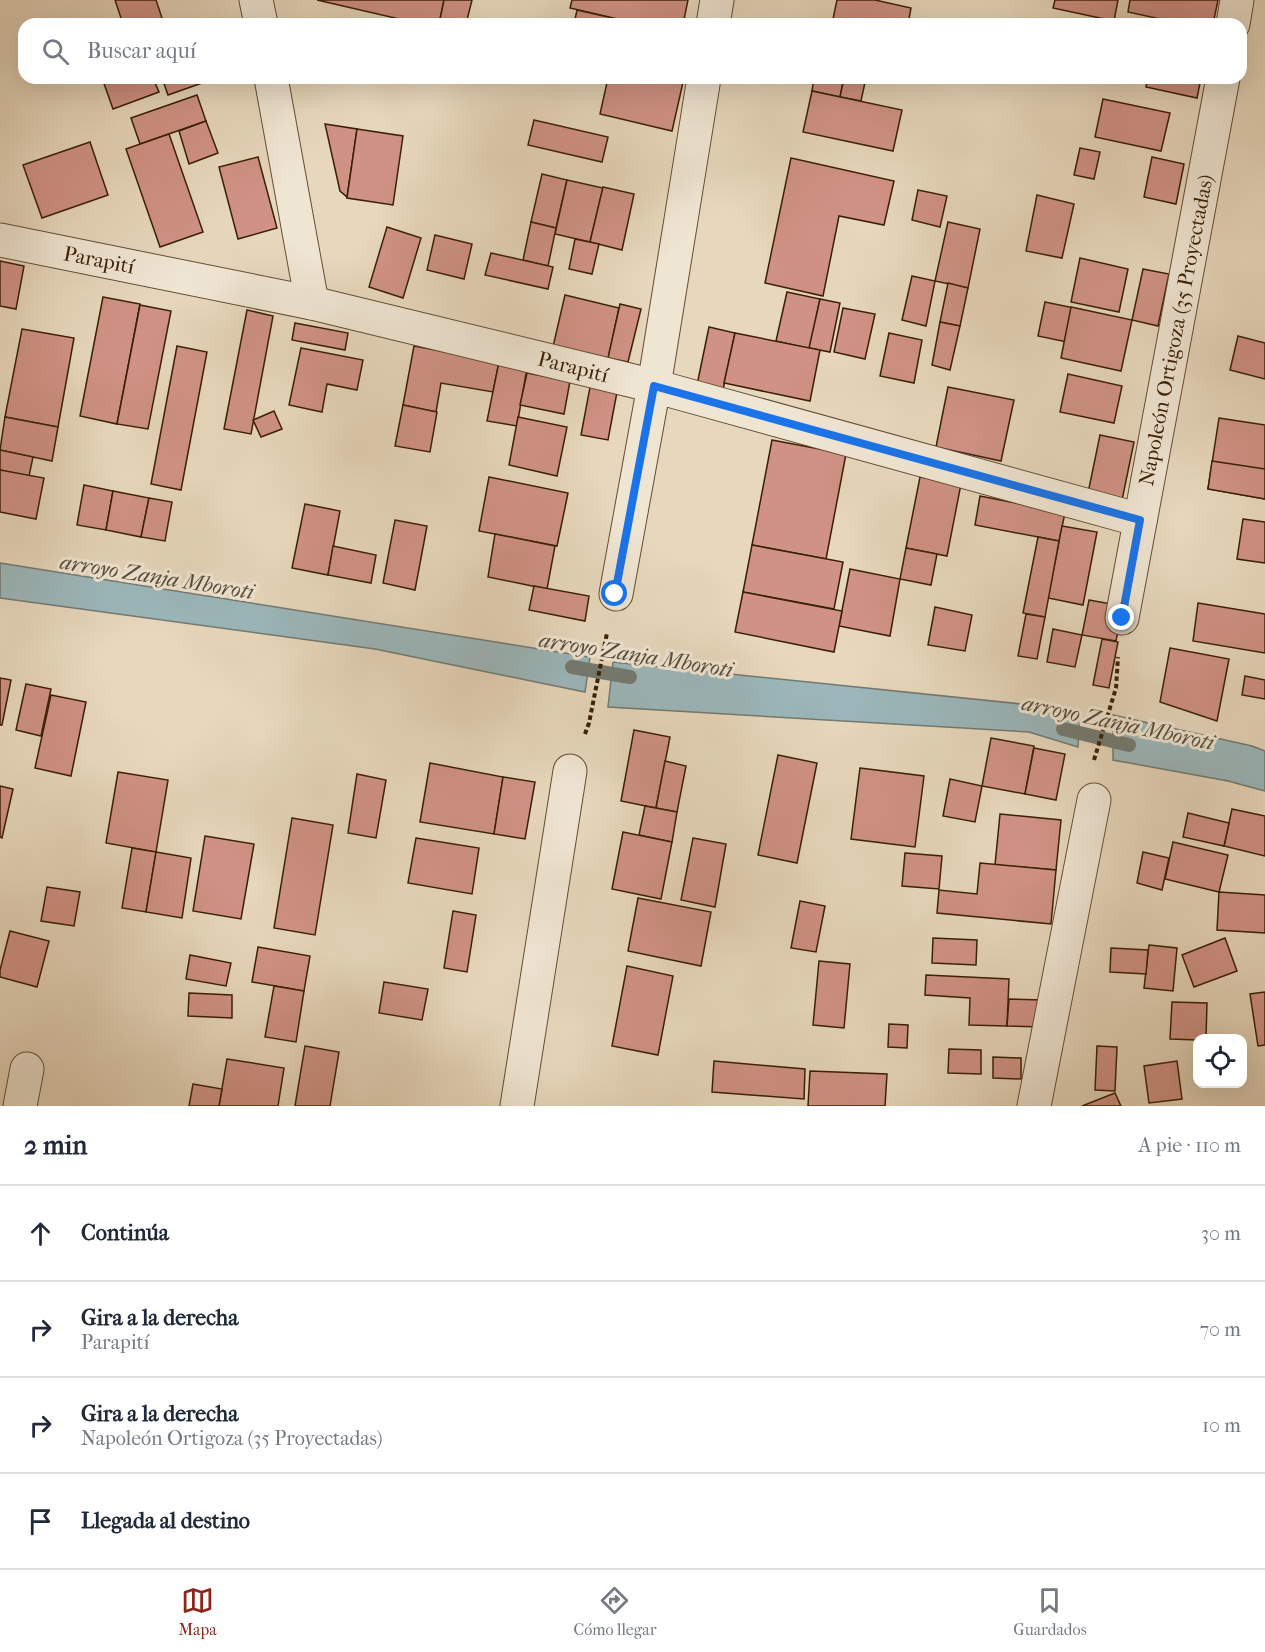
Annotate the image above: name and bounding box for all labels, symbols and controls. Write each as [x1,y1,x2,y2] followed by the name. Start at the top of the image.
[18,18,1247,84] search box
[39,35,72,68] icon: search
[87,38,196,64] text: Buscar aquí
[1134,172,1218,488] street label: Napoleón Ortigoza (35 Proyectadas)
[61,241,137,279] street label: Parapití
[535,347,612,388] street label: Parapití
[58,549,257,605] water label: arroyo Zanja Mboroti
[601,580,627,606] route start
[1108,604,1134,630] route end
[537,627,736,683] water label: arroyo Zanja Mboroti
[1020,690,1218,756] water label: arroyo Zanja Mboroti
[1193,1034,1247,1088] map controls
[1193,1034,1247,1088] button: locate
[24,1130,87,1161] text: 2 min
[1139,1134,1241,1157] text: A pie · 110 m
[24,1217,57,1250] icon: ahead
[81,1220,169,1246] text: Continúa
[1201,1222,1241,1245] text: 30 m
[81,1305,238,1331] text: Gira a la derecha
[24,1313,57,1346] icon: right
[1199,1318,1241,1341] text: 70 m
[81,1331,149,1354] text: Parapití
[81,1401,238,1427] text: Gira a la derecha
[24,1409,57,1442] icon: right
[1202,1414,1241,1437] text: 10 m
[81,1427,383,1450] text: Napoleón Ortigoza (35 Proyectadas)
[24,1505,57,1538] icon: arrive
[81,1508,250,1534] text: Llegada al destino
[178,1584,217,1639] tab: Mapa
[573,1584,656,1639] tab: Cómo llegar
[1013,1584,1087,1639] tab: Guardados

